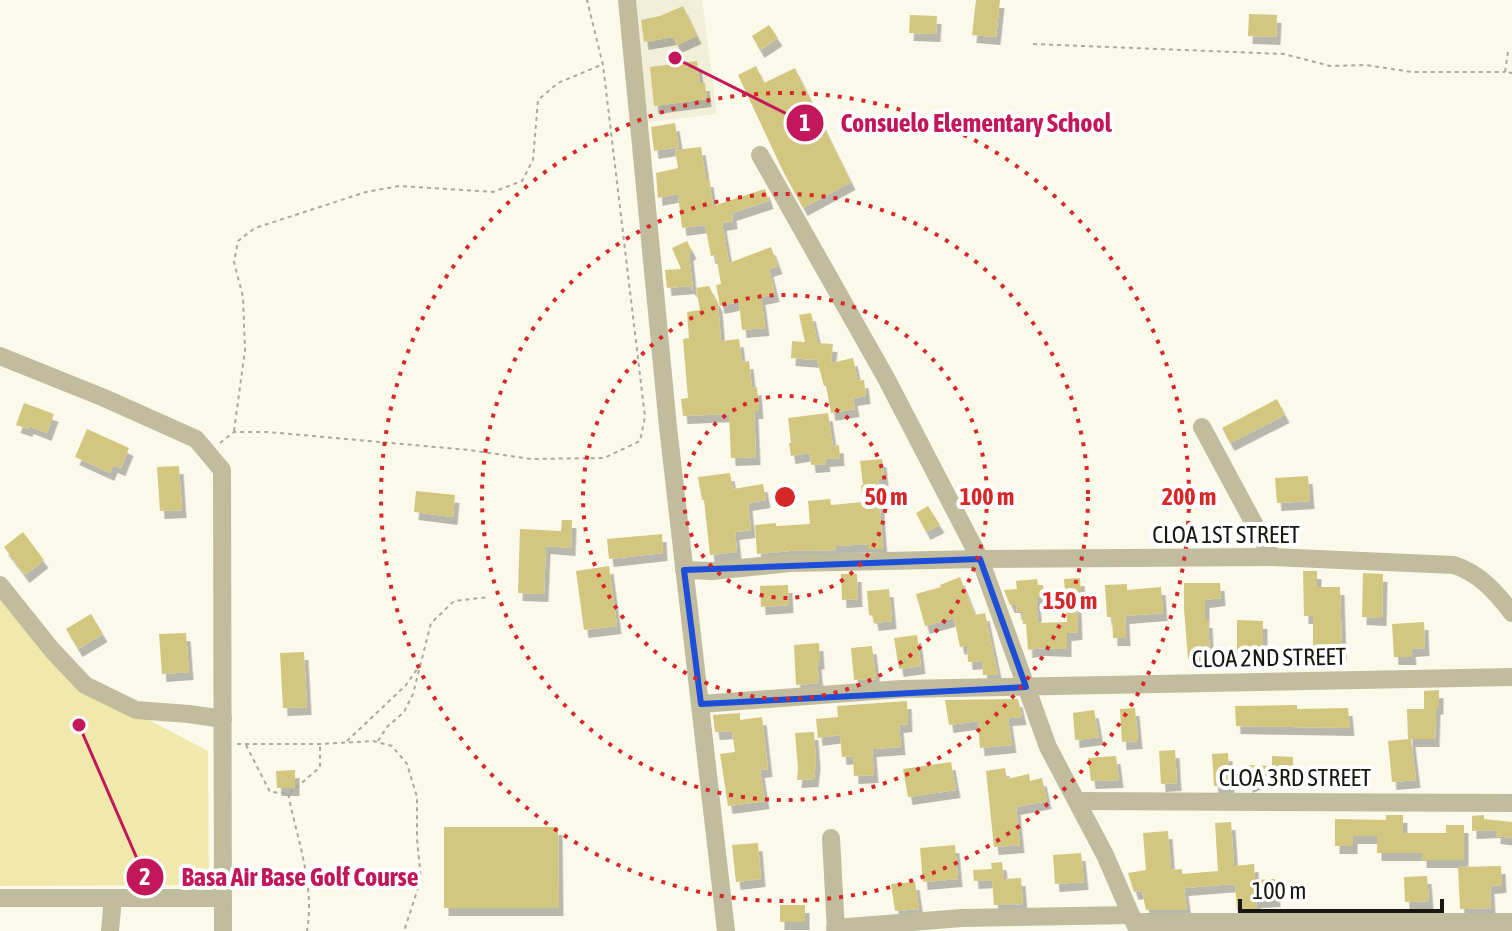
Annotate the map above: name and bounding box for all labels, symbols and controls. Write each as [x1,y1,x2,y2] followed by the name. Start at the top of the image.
[785,98,1128,148] callout: Consuelo Elementary School
[840,108,1113,138] text: Consuelo Elementary School
[799,109,811,136] text: 1
[771,483,799,511] centre of rings
[864,483,908,510] text: 50 m
[960,483,1014,510] text: 100 m
[1162,483,1216,510] text: 200 m
[1152,521,1300,548] street label: CLOA 1ST STREET
[1043,587,1097,614] text: 150 m
[1192,643,1347,672] street label: CLOA 2ND STREET
[1219,764,1372,791] street label: CLOA 3RD STREET
[125,852,434,902] callout: Basa Air Base Golf Course
[182,862,419,892] text: Basa Air Base Golf Course
[139,863,151,890] text: 2
[1240,863,1442,913] scale bar
[1252,877,1306,904] text: 100 m

